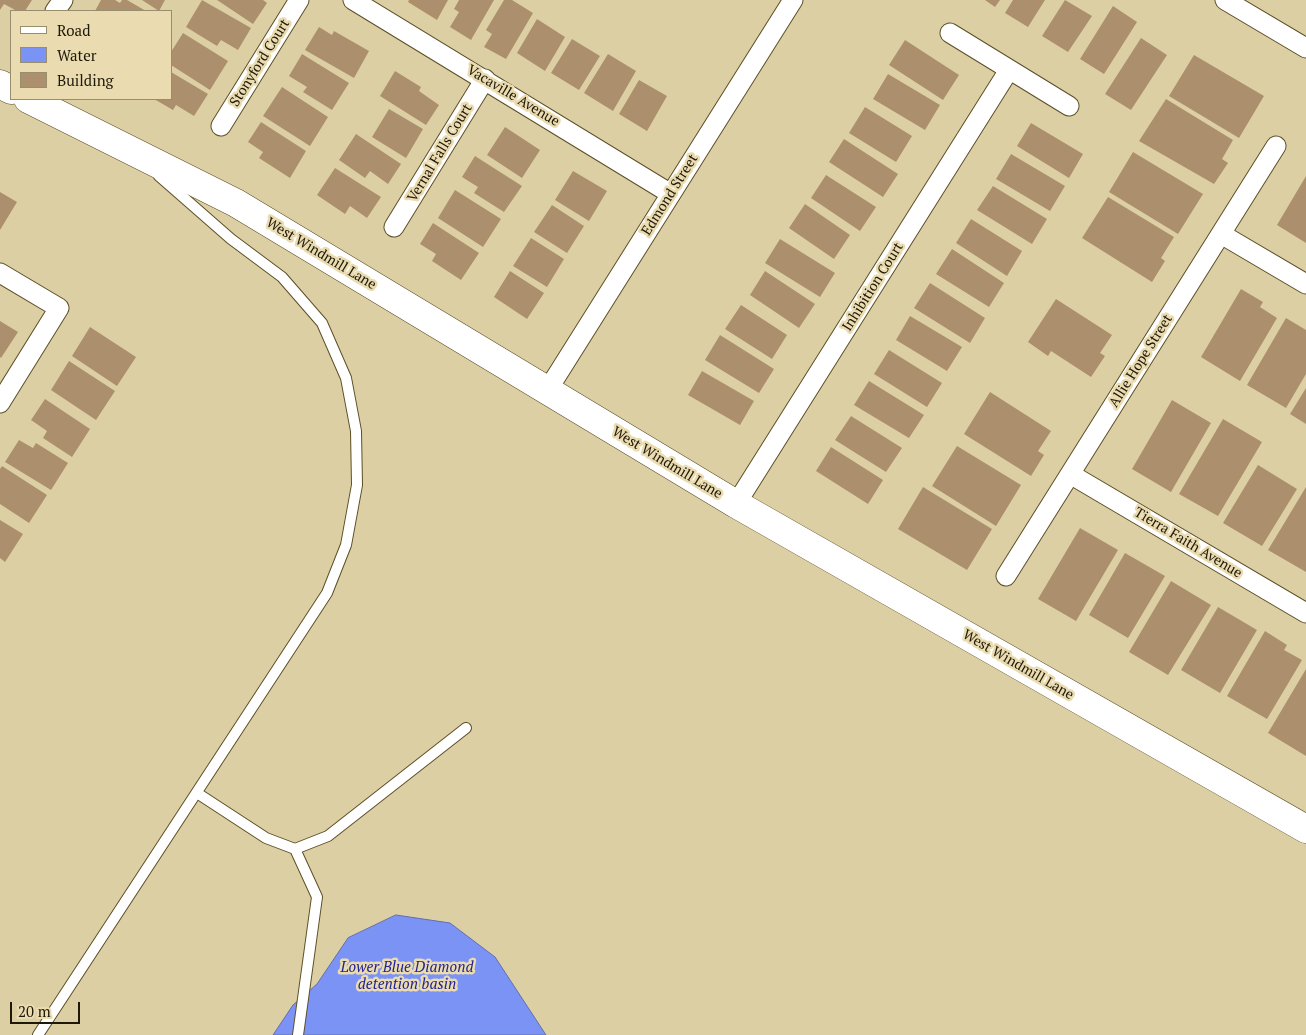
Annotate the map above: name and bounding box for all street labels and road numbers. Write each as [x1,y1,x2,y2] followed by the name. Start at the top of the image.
[226,16,294,110] street label: Stonyford Court
[464,62,562,130] street label: Vacaville Avenue
[404,101,476,205] street label: Vernal Falls Court
[638,151,702,239] street label: Edmond Street
[263,214,379,294] street label: West Windmill Lane
[839,240,907,334] street label: Inhibition Court
[1106,311,1176,411] street label: Allie Hope Street
[609,423,725,503] street label: West Windmill Lane
[1131,504,1245,582] street label: Tierra Faith Avenue
[959,626,1077,704] street label: West Windmill Lane

